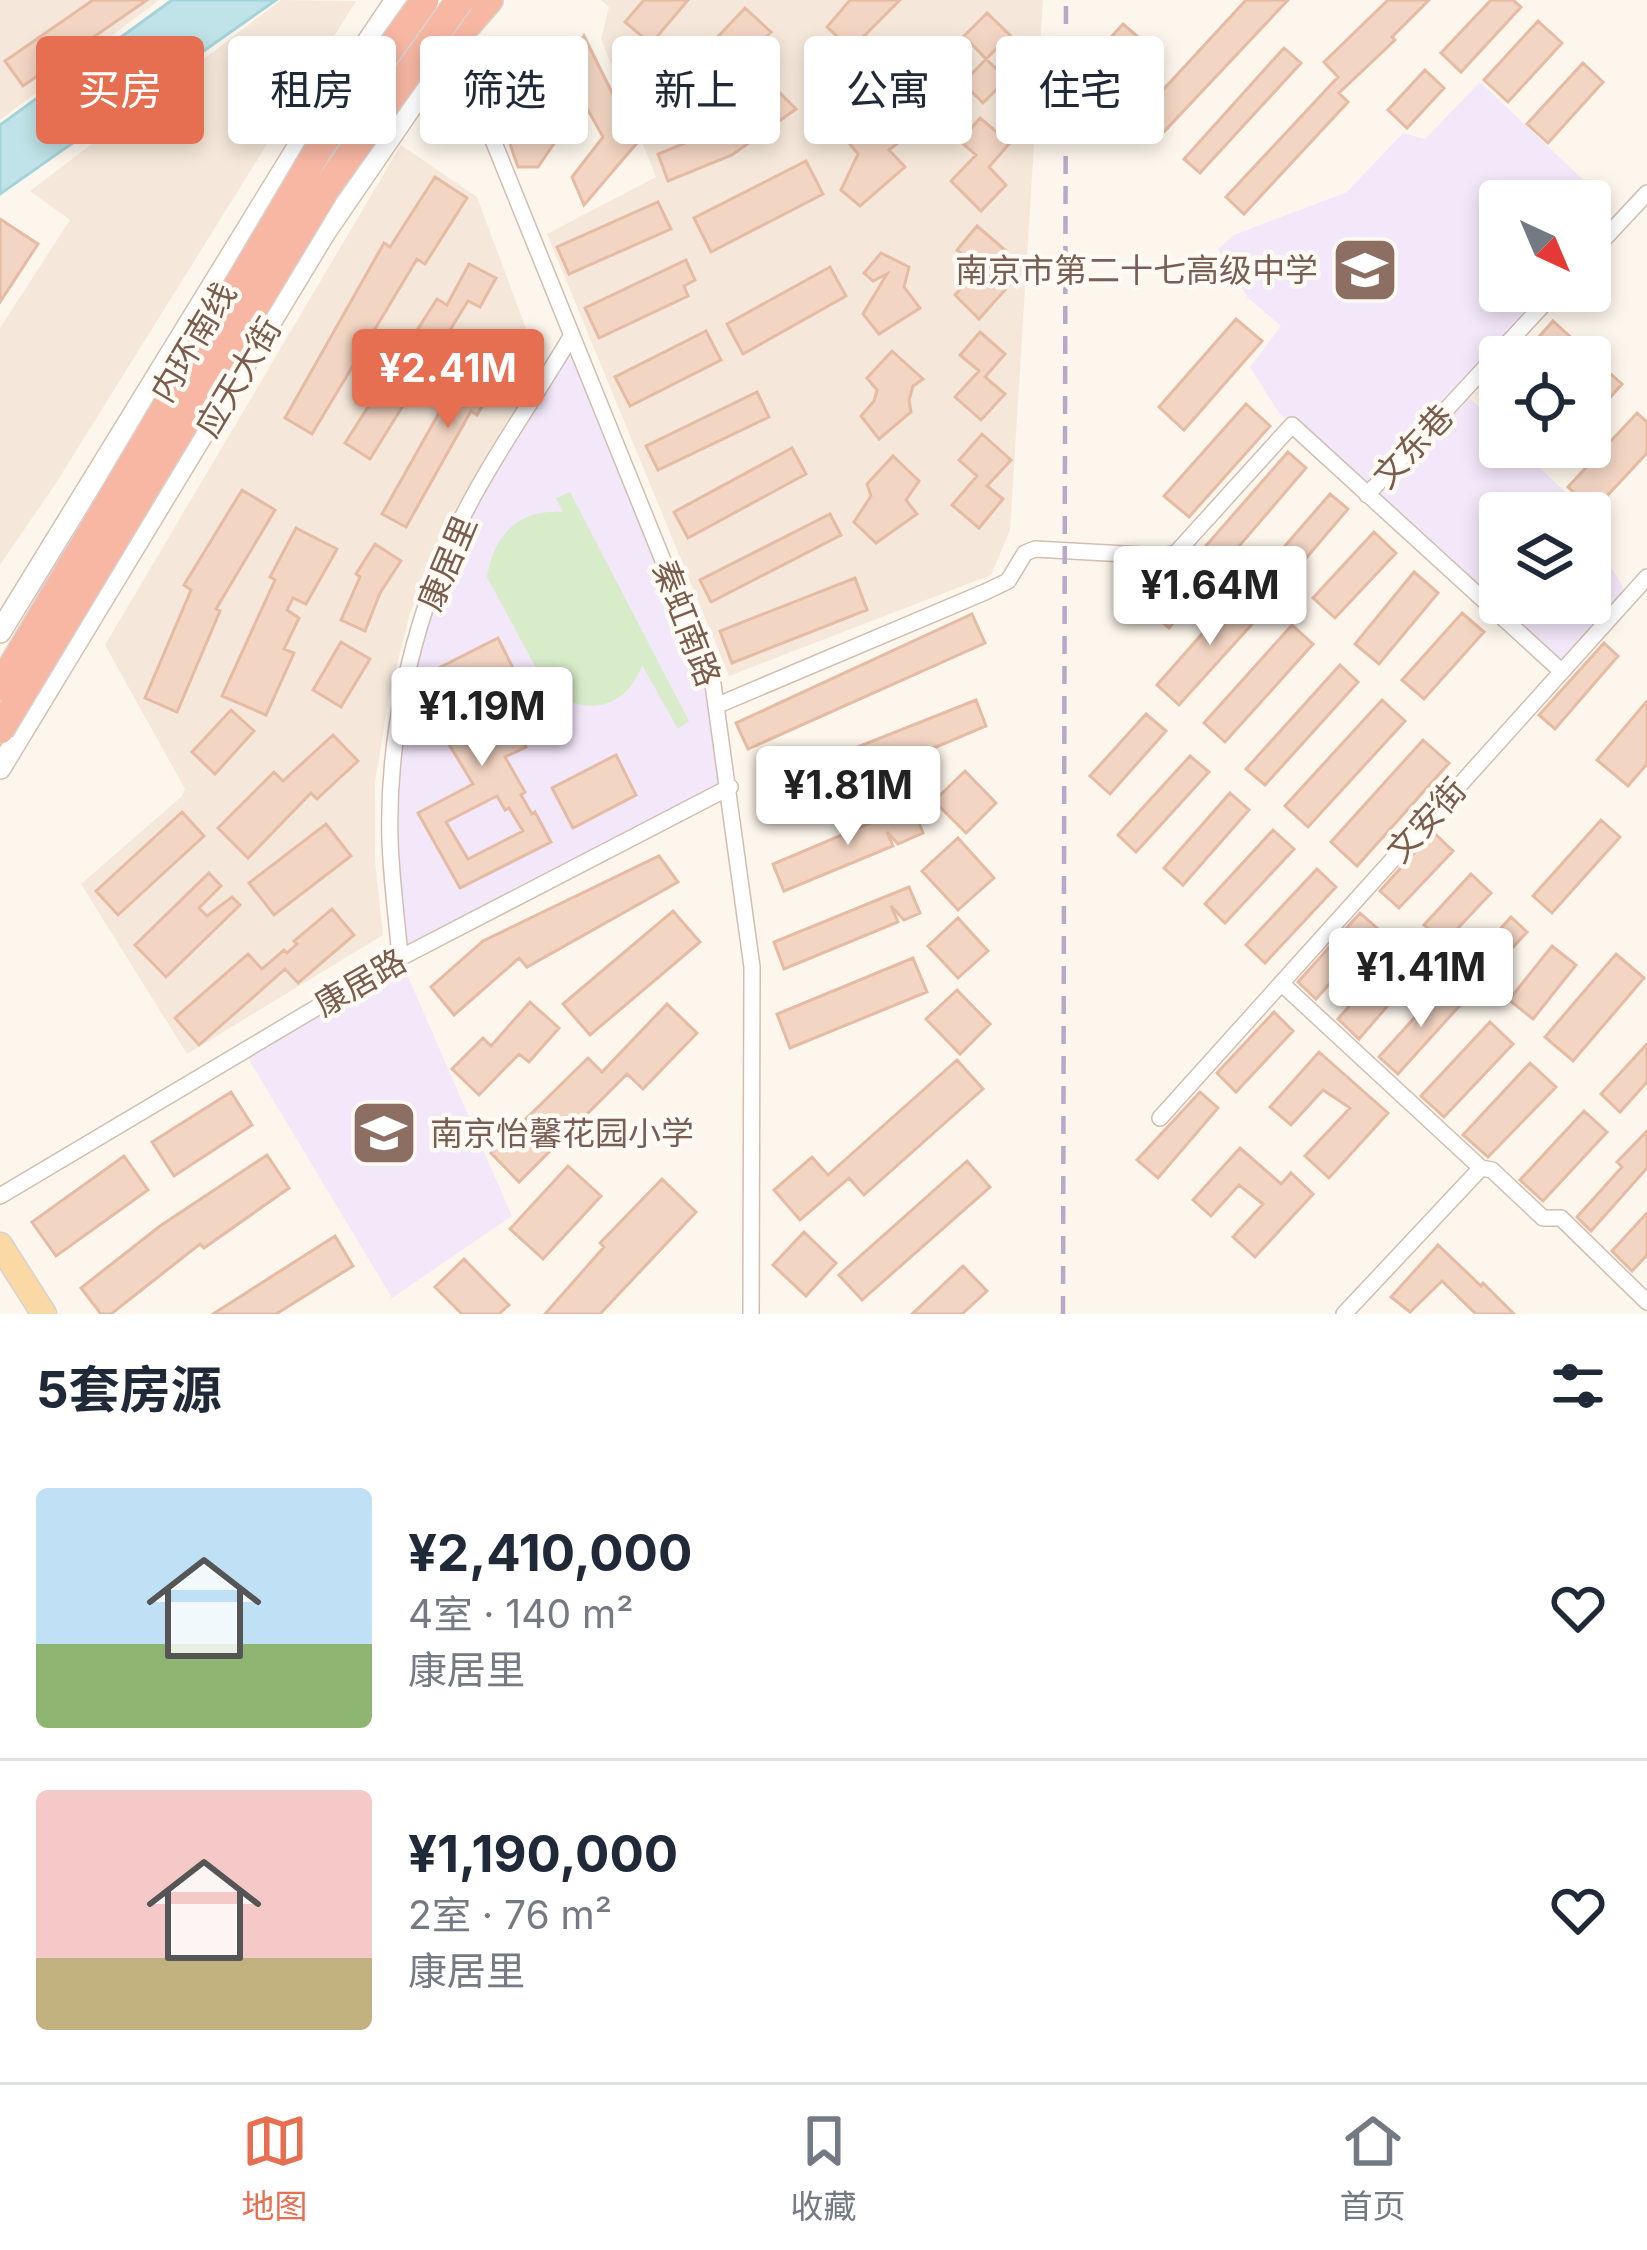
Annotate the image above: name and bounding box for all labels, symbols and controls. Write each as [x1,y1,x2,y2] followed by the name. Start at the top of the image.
[36,36,204,144] chip: 买房
[228,36,396,144] chip: 租房
[420,36,588,144] chip: 筛选
[612,36,780,144] chip: 新上
[804,36,972,144] chip: 公寓
[996,36,1164,144] chip: 住宅
[1479,180,1611,312] north arrow
[1479,180,1611,624] map controls
[1330,235,1400,305] school or university icon: 南京市第二十七高级中学
[955,250,1318,290] place label: 南京市第二十七高级中学
[142,275,244,409] street label: 内环南线
[187,310,289,444] street label: 应天大街
[350,329,546,431] pin: ¥2.41M
[1479,336,1611,468] button: locate
[379,344,517,391] text: ¥2.41M
[1365,396,1461,496] street label: 文东巷
[1479,492,1611,624] button: layers
[409,510,485,616] street label: 康居里
[1112,546,1308,648] pin: ¥1.64M
[645,554,729,692] street label: 秦虹南路
[1141,561,1279,608] text: ¥1.64M
[384,667,580,769] pin: ¥1.19M
[418,682,546,729] text: ¥1.19M
[750,746,946,848] pin: ¥1.81M
[783,761,913,808] text: ¥1.81M
[1378,770,1474,870] street label: 文安街
[1323,928,1519,1030] pin: ¥1.41M
[307,940,413,1024] street label: 康居路
[1356,943,1486,990] text: ¥1.41M
[349,1098,419,1168] school or university icon: 南京怡馨花园小学
[430,1113,694,1153] place label: 南京怡馨花园小学
[1545,1353,1611,1419] icon: filters
[36,1359,222,1420] text: 5套房源
[408,1522,692,1583] text: ¥2,410,000
[132,1536,276,1680] icon: home
[1545,1575,1611,1641] icon: heart
[408,1590,633,1637] text: 4室 · 140 m²
[408,1646,525,1693] text: 康居里
[408,1823,678,1884] text: ¥1,190,000
[132,1838,276,1982] icon: home
[1545,1877,1611,1943] icon: heart
[408,1891,612,1938] text: 2室 · 76 m²
[408,1947,525,1994] text: 康居里
[242,2108,308,2228] tab: 地图
[791,2108,857,2228] tab: 收藏
[1340,2108,1406,2228] tab: 首页

